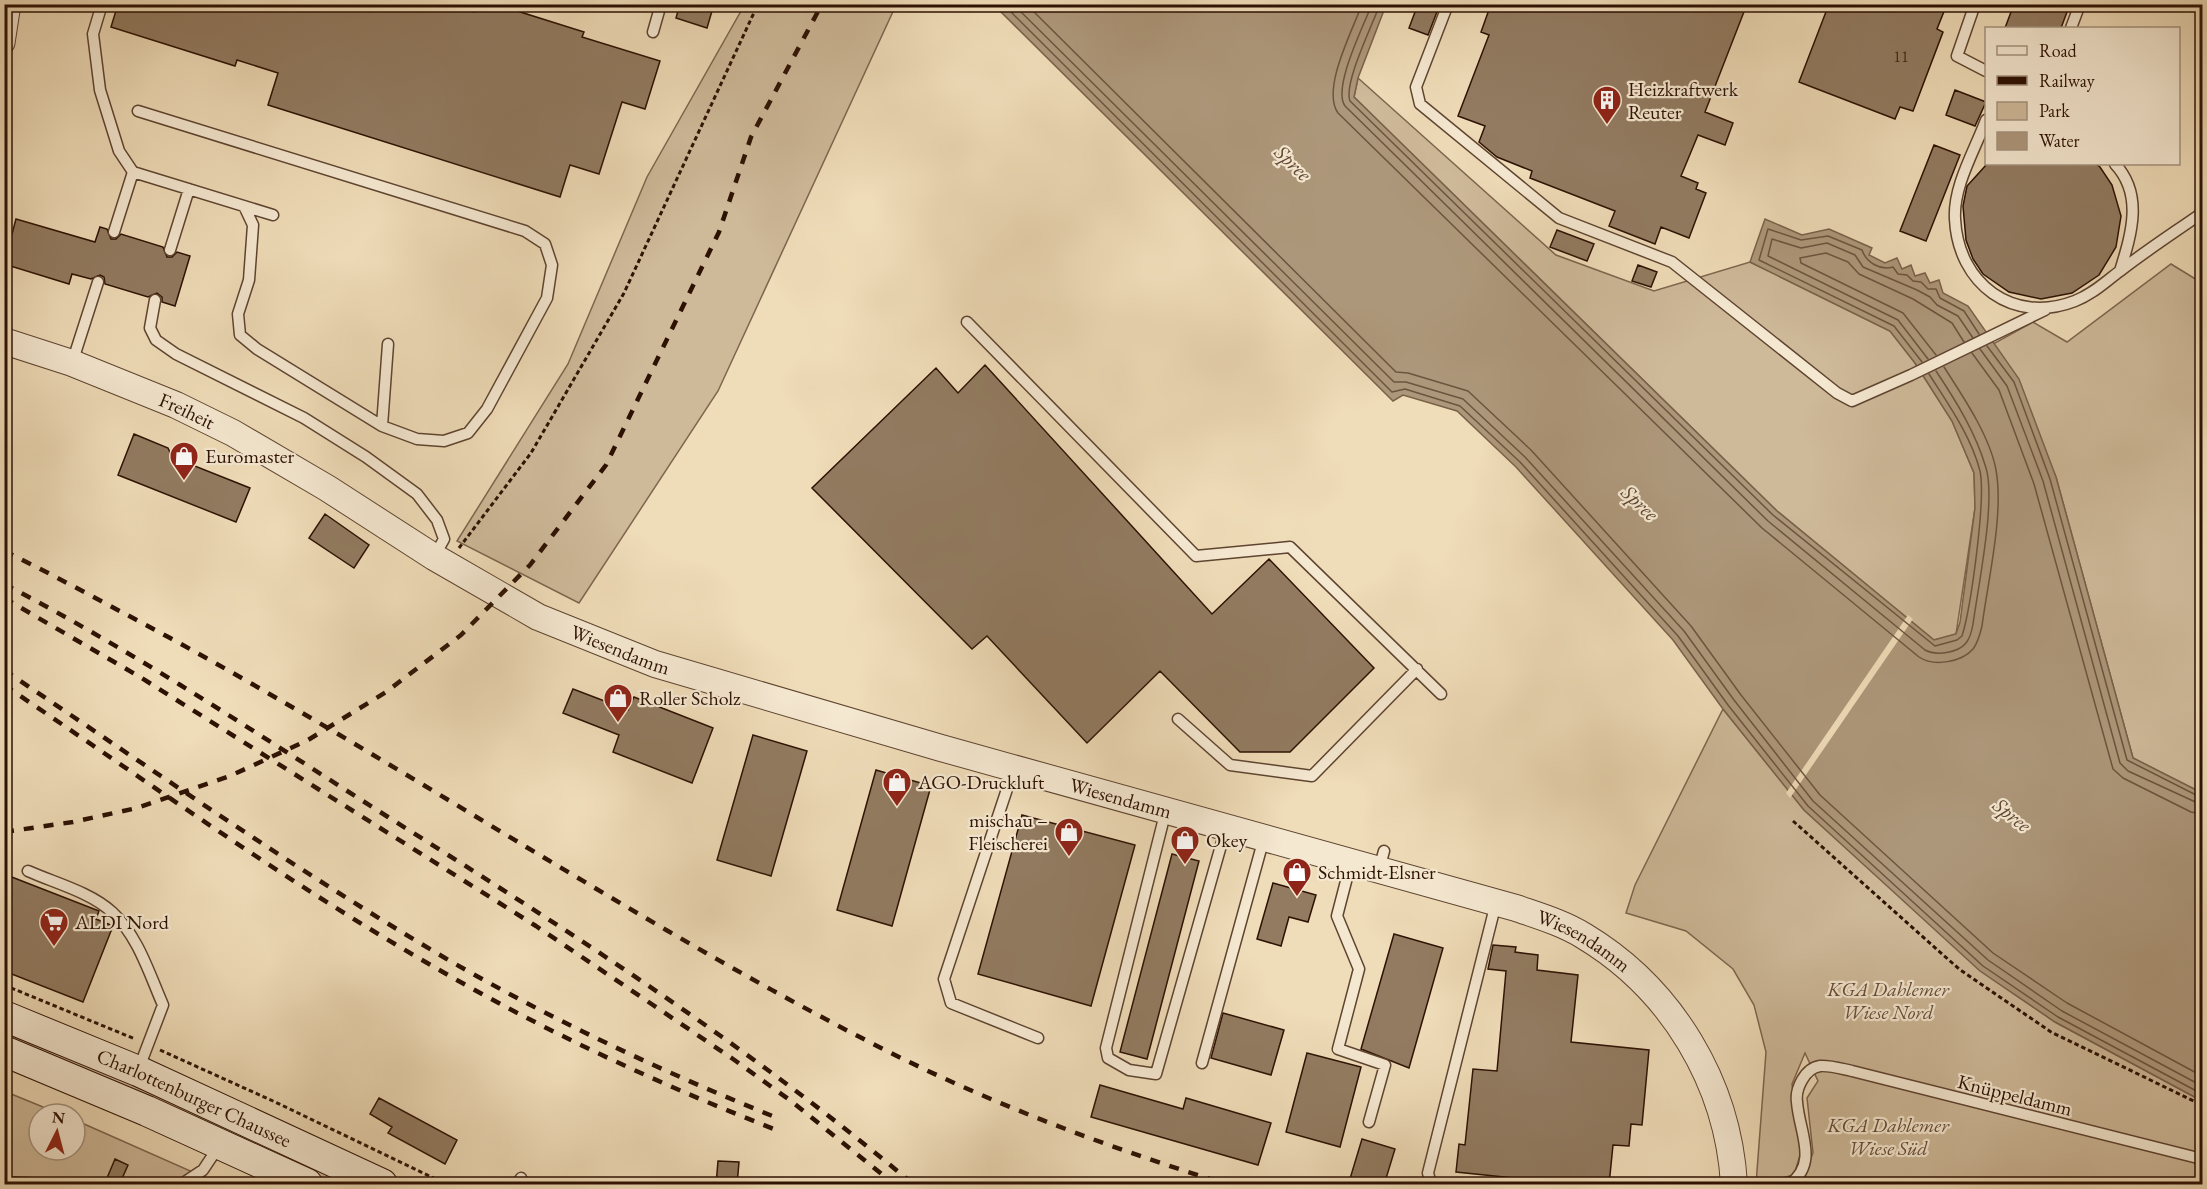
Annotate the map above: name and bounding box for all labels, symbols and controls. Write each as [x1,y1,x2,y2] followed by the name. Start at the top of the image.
[1985,27,2180,165] legend
[2039,39,2078,62] text: Road
[1893,46,1909,67] house number: 11
[2039,69,2095,92] text: Railway
[1628,76,1739,125] place label: Heizkraftwerk Reuter
[1591,84,1623,126] building icon: Heizkraftwerk Reuter
[2039,99,2070,122] text: Park
[2039,129,2080,152] text: Water
[1268,138,1318,187] water label: Spree
[155,387,220,435] street label: Freiheit
[168,440,200,482] shop icon: Euromaster
[205,443,294,469] place label: Euromaster
[1615,478,1665,527] water label: Spree
[567,618,673,681] street label: Wiesendamm
[602,682,634,724] shop icon: Roller Scholz
[639,685,741,711] place label: Roller Scholz
[881,766,913,808] shop icon: AGO-Druckluft
[917,769,1045,795] place label: AGO-Druckluft
[1067,771,1175,825] street label: Wiesendamm
[1987,791,2038,838] water label: Spree
[968,807,1048,856] place label: mischau – Fleischerei
[1053,816,1085,858] shop icon: mischau – Fleischerei
[1169,824,1201,866] shop icon: Okey
[1206,827,1247,853] place label: Okey
[1281,856,1313,898] shop icon: Schmidt-Elsner
[1318,859,1436,885] place label: Schmidt-Elsner
[1533,903,1636,978] street label: Wiesendamm
[38,906,70,948] supermarket icon: ALDI Nord
[74,909,170,935] place label: ALDI Nord
[1826,976,1950,1025] park label: KGA Dahlemer Wiese Nord
[93,1043,296,1153] street label: Charlottenburger Chaussee
[1955,1068,2075,1122] street label: Knüppeldamm
[27,1102,87,1162] north arrow
[51,1106,66,1129] text: N
[1826,1112,1950,1161] park label: KGA Dahlemer Wiese Süd

